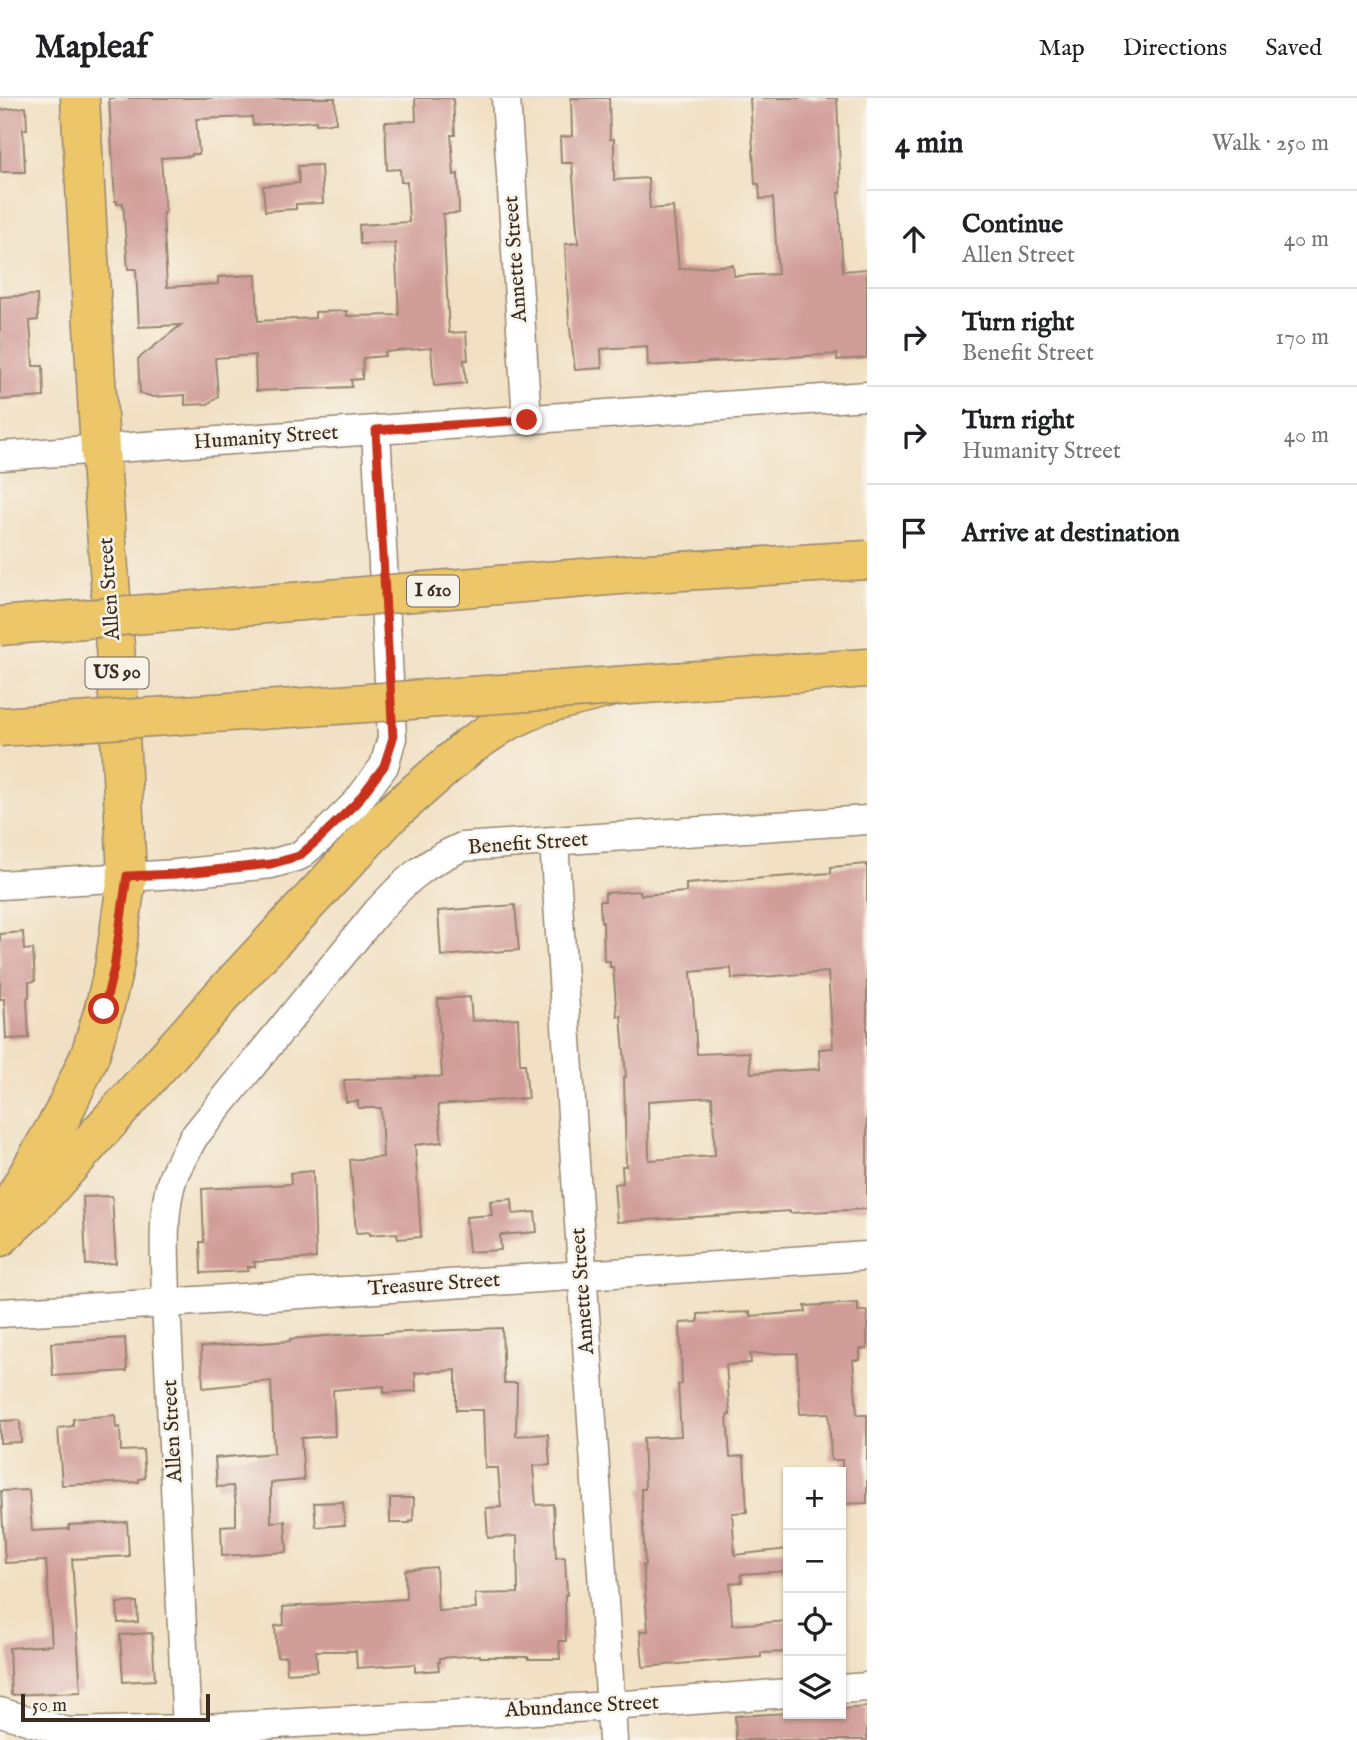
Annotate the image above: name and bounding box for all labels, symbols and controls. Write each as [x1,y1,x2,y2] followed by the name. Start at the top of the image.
[35,27,148,69] text: Mapleaf
[1039,33,1085,64] text: Map
[1123,33,1227,64] text: Directions
[1265,33,1322,64] text: Saved
[895,125,963,163] text: 4 min
[1212,129,1329,158] text: Walk · 250 m
[498,195,534,324] street label: Annette Street
[962,208,1063,241] text: Continue
[895,220,933,258] icon: ahead
[1284,225,1329,254] text: 40 m
[962,241,1075,270] text: Allen Street
[962,306,1075,339] text: Turn right
[895,318,933,356] icon: right
[1276,323,1329,352] text: 170 m
[962,339,1094,368] text: Benefit Street
[511,404,542,435] route end
[962,404,1075,437] text: Turn right
[895,416,933,454] icon: right
[193,419,339,457] street label: Humanity Street
[1284,421,1329,450] text: 40 m
[962,437,1121,466] text: Humanity Street
[895,514,933,552] icon: arrive
[962,517,1180,550] text: Arrive at destination
[93,537,127,642] street label: Allen Street
[407,576,459,606] road number: I 610
[86,658,148,688] road number: US 90
[467,826,589,862] street label: Benefit Street
[88,993,119,1024] route start
[565,1227,601,1356] street label: Annette Street
[367,1267,501,1303] street label: Treasure Street
[157,1379,189,1484] street label: Allen Street
[783,1467,846,1719] map controls
[783,1467,846,1530] button: +
[783,1530,846,1593] button: −
[783,1593,846,1656] button: locate
[783,1656,846,1719] button: layers
[503,1689,660,1725] street label: Abundance Street
[21,1691,210,1723] scale bar
[32,1694,67,1718] text: 50 m

